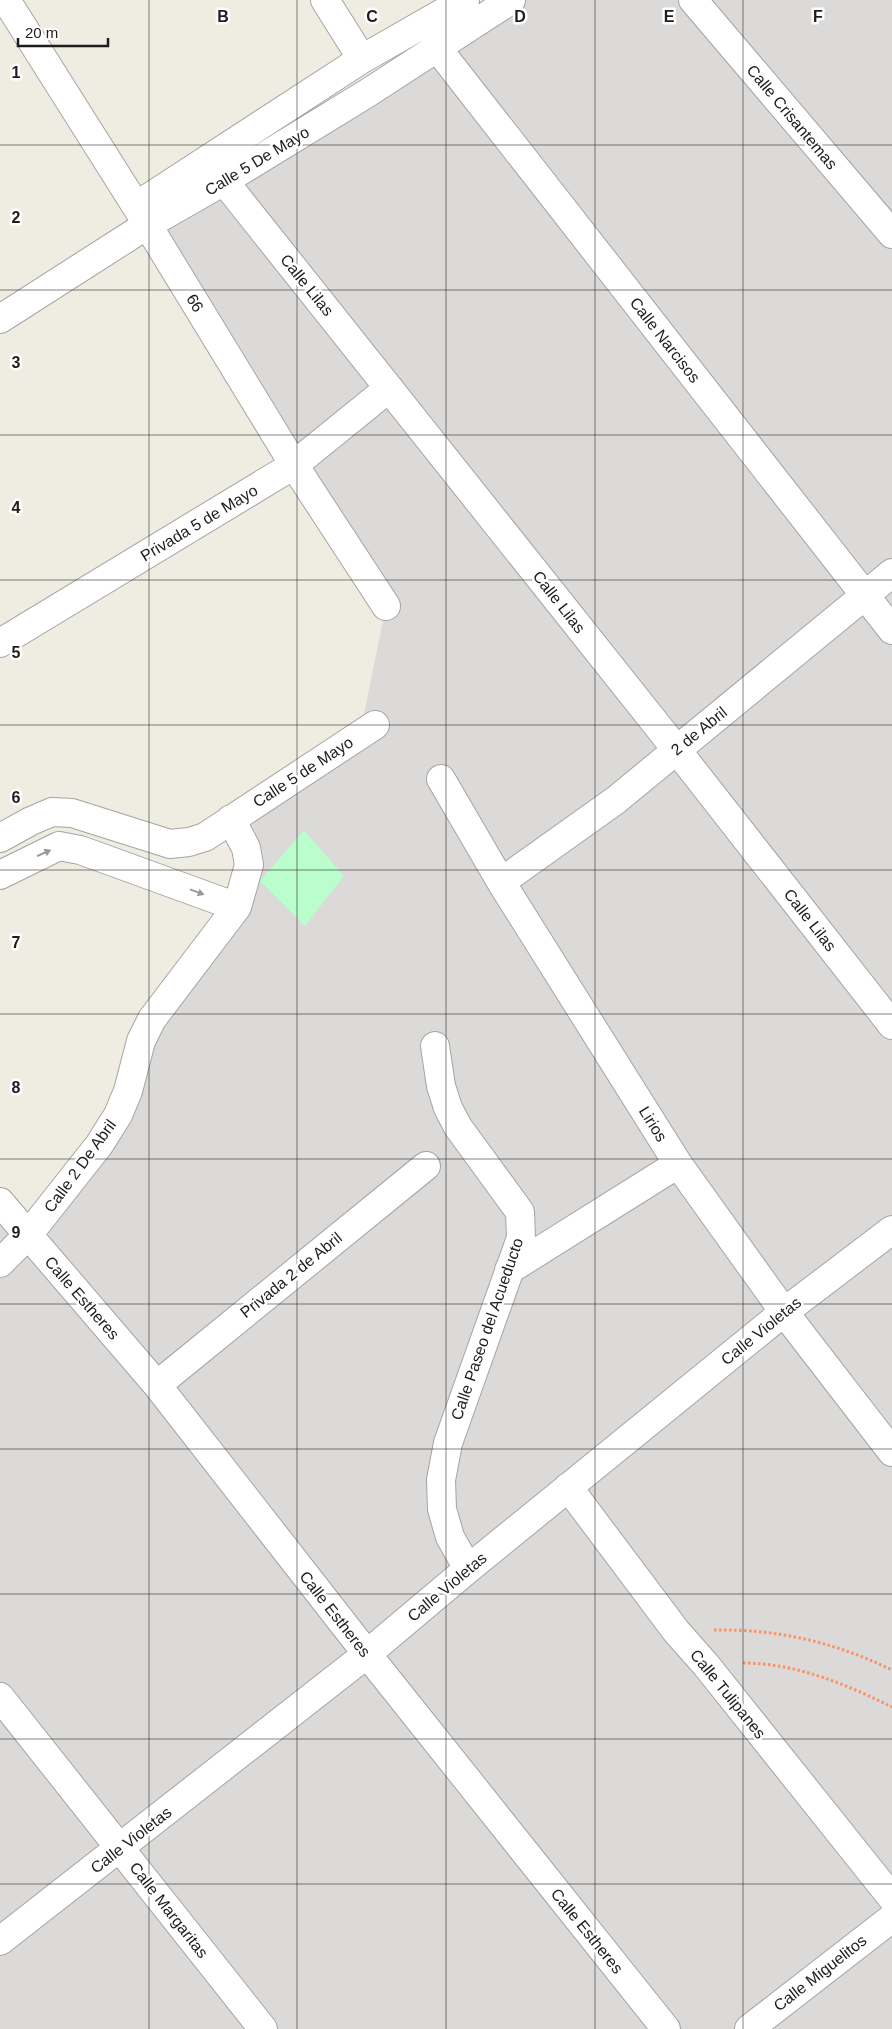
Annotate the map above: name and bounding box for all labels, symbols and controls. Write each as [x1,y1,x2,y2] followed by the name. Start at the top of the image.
[217,8,229,25] text: B
[366,8,378,25] text: C
[514,8,526,25] text: D
[664,8,675,25] text: E
[813,8,823,25] text: F
[18,15,108,47] scale bar
[25,24,58,41] text: 20 m
[743,61,841,173] street label: Calle Crisantemas
[12,64,21,81] text: 1
[202,123,312,199] street label: Calle 5 De Mayo
[12,209,21,226] text: 2
[277,251,337,319] street label: Calle Lilas
[183,291,207,315] street label: 66
[627,294,703,386] street label: Calle Narcisos
[12,354,21,371] text: 3
[137,481,261,565] street label: Privada 5 de Mayo
[12,499,21,516] text: 4
[530,568,588,636] street label: Calle Lilas
[12,644,21,661] text: 5
[668,703,730,759] street label: 2 de Abril
[250,733,356,811] street label: Calle 5 de Mayo
[12,789,21,806] text: 6
[37,849,51,857] one-way arrow
[781,886,839,954] street label: Calle Lilas
[190,888,205,896] one-way arrow
[12,934,21,951] text: 7
[12,1079,21,1096] text: 8
[636,1103,670,1145] street label: Lirios
[41,1116,119,1216] street label: Calle 2 De Abril
[12,1224,21,1241] text: 9
[237,1229,345,1321] street label: Privada 2 de Abril
[448,1236,526,1422] street label: Calle Paseo del Acueducto
[41,1253,123,1343] street label: Calle Estheres
[718,1294,804,1368] street label: Calle Violetas
[404,1549,490,1625] street label: Calle Violetas
[296,1568,374,1660] street label: Calle Estheres
[687,1646,769,1742] street label: Calle Tulipanes
[87,1803,175,1877] street label: Calle Violetas
[126,1859,212,1961] street label: Calle Margaritas
[548,1885,626,1977] street label: Calle Estheres
[770,1932,870,2014] street label: Calle Miguelitos

